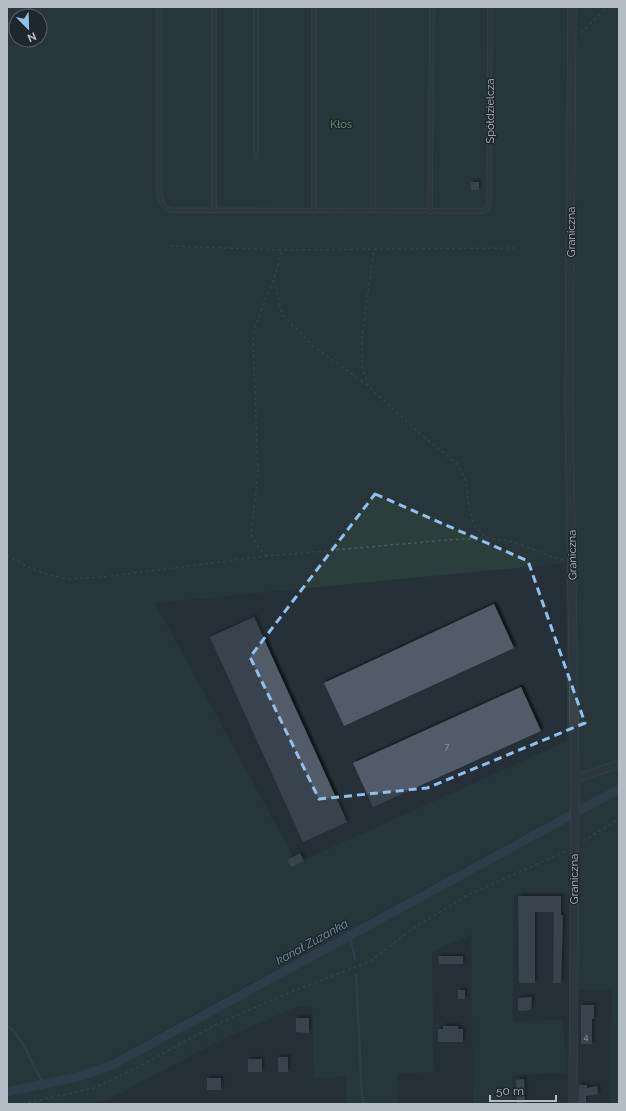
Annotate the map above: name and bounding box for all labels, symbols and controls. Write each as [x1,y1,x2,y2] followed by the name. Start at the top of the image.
[8,8,48,48] north arrow
[25,29,38,44] text: N
[484,79,497,143] street label: Spółdzielcza
[330,118,352,131] park label: Kłos
[565,207,578,257] street label: Graniczna
[566,530,579,580] street label: Graniczna
[445,742,450,752] house number: 7
[568,854,581,904] street label: Graniczna
[274,916,350,968] water label: kanał Zuzanka
[584,1032,589,1042] house number: 4
[490,1077,556,1103] scale bar
[496,1084,524,1098] text: 50 m

